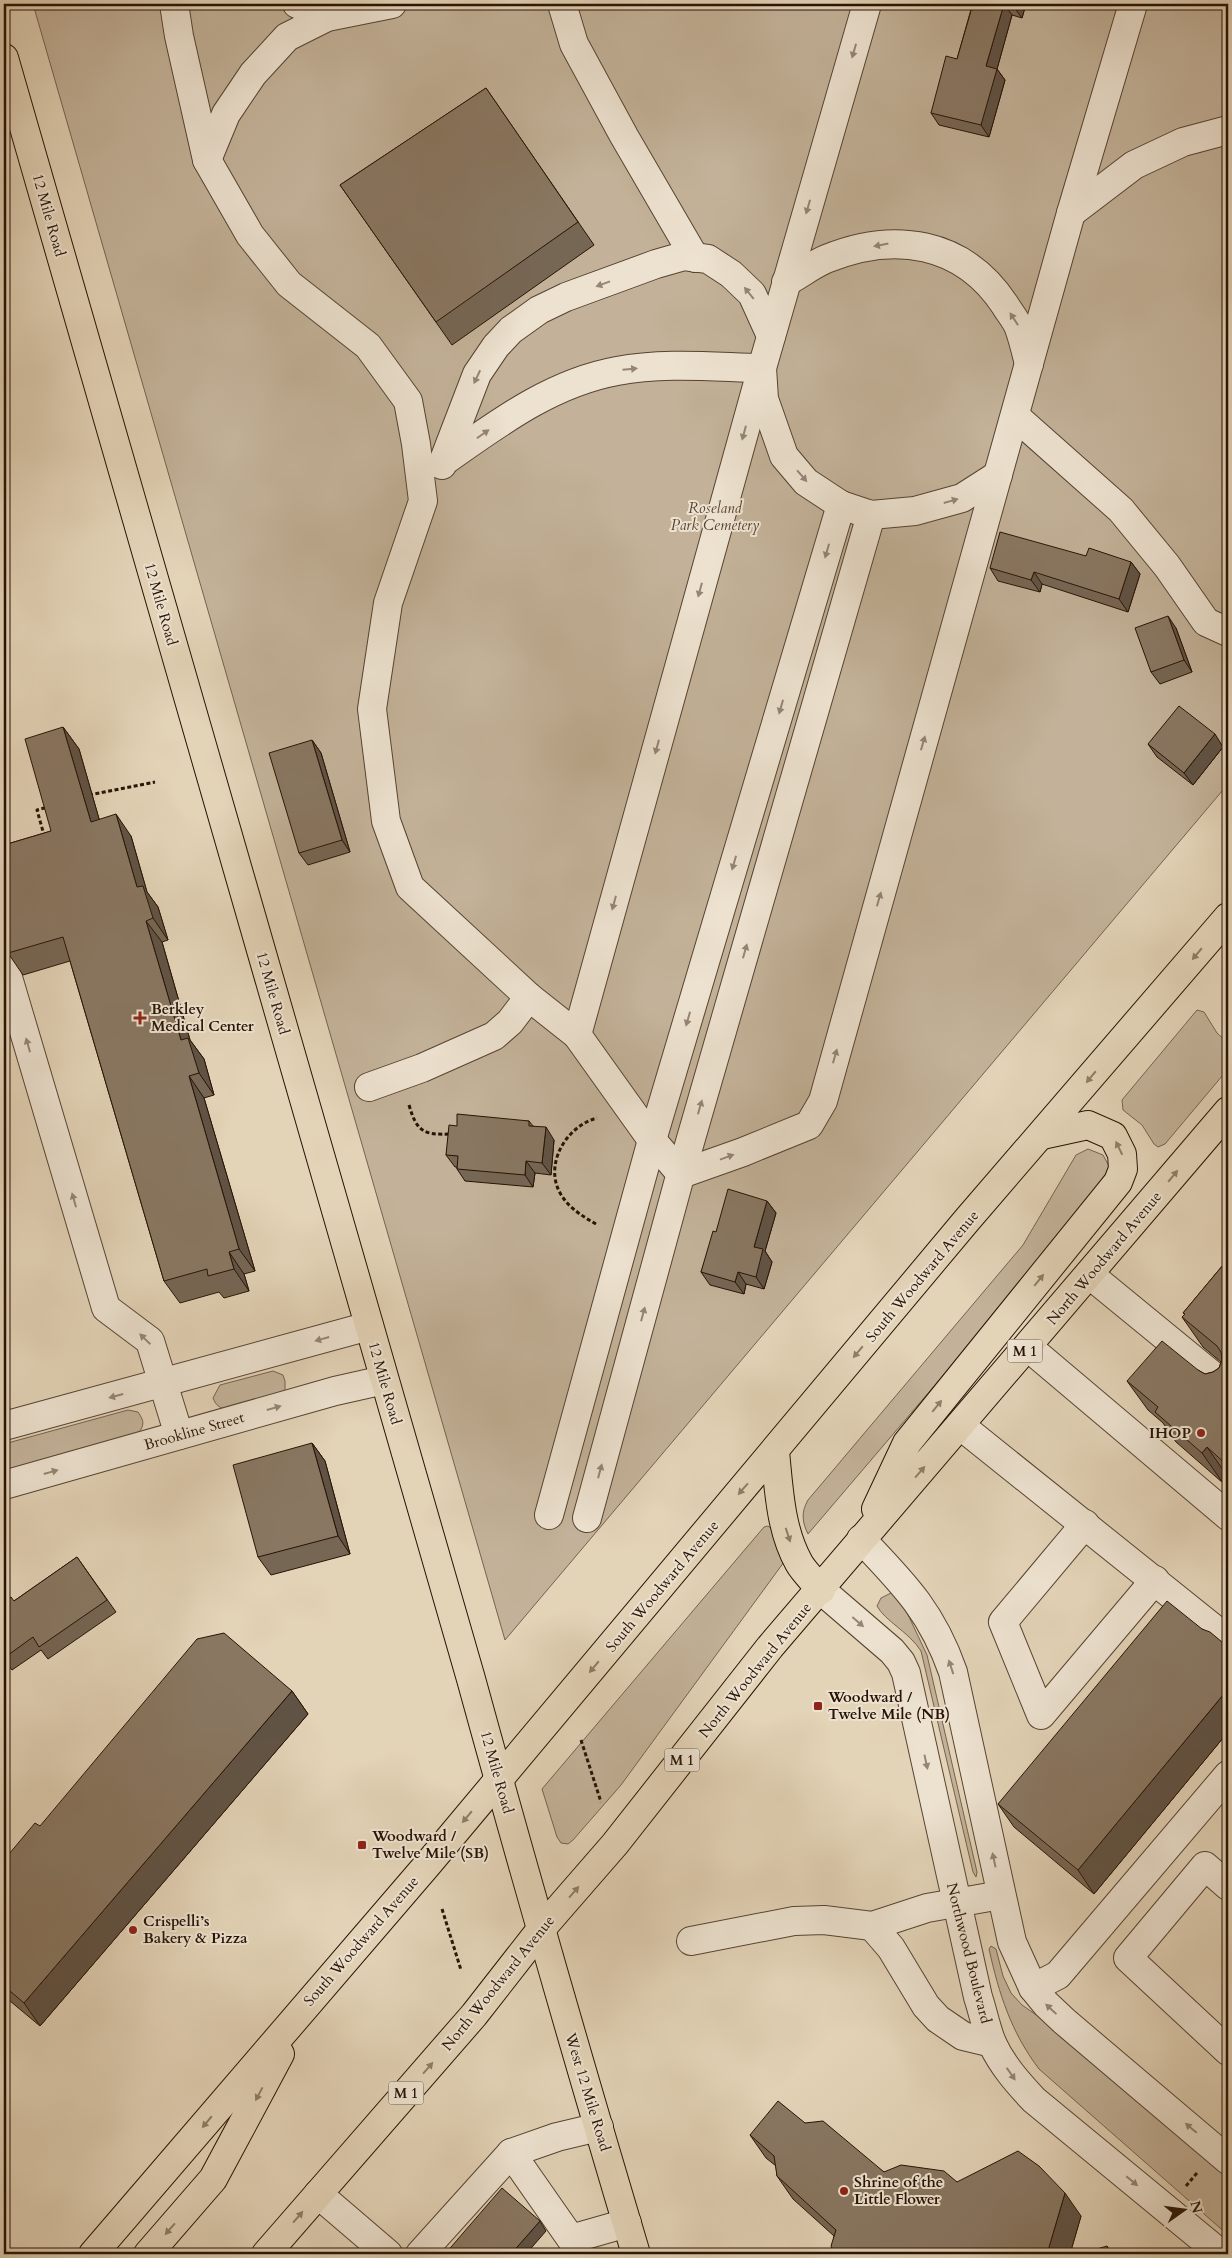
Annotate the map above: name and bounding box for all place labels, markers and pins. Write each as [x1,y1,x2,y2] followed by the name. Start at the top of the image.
[151,999,255,1036] place label: Berkley Medical Center
[133,1011,147,1025] marker: Berkley Medical Center
[1149,1423,1191,1443] place label: IHOP
[1195,1427,1207,1439] marker: IHOP
[827,1687,950,1724] place label: Woodward / Twelve Mile (NB)
[812,1700,824,1712] marker: Woodward / Twelve Mile (NB)
[371,1826,489,1863] place label: Woodward / Twelve Mile (SB)
[356,1839,368,1851] marker: Woodward / Twelve Mile (SB)
[143,1911,248,1948] place label: Crispelli’s Bakery & Pizza
[127,1924,139,1936] marker: Crispelli’s Bakery & Pizza
[854,2172,943,2209] place label: Shrine of the Little Flower
[838,2185,850,2197] marker: Shrine of the Little Flower

